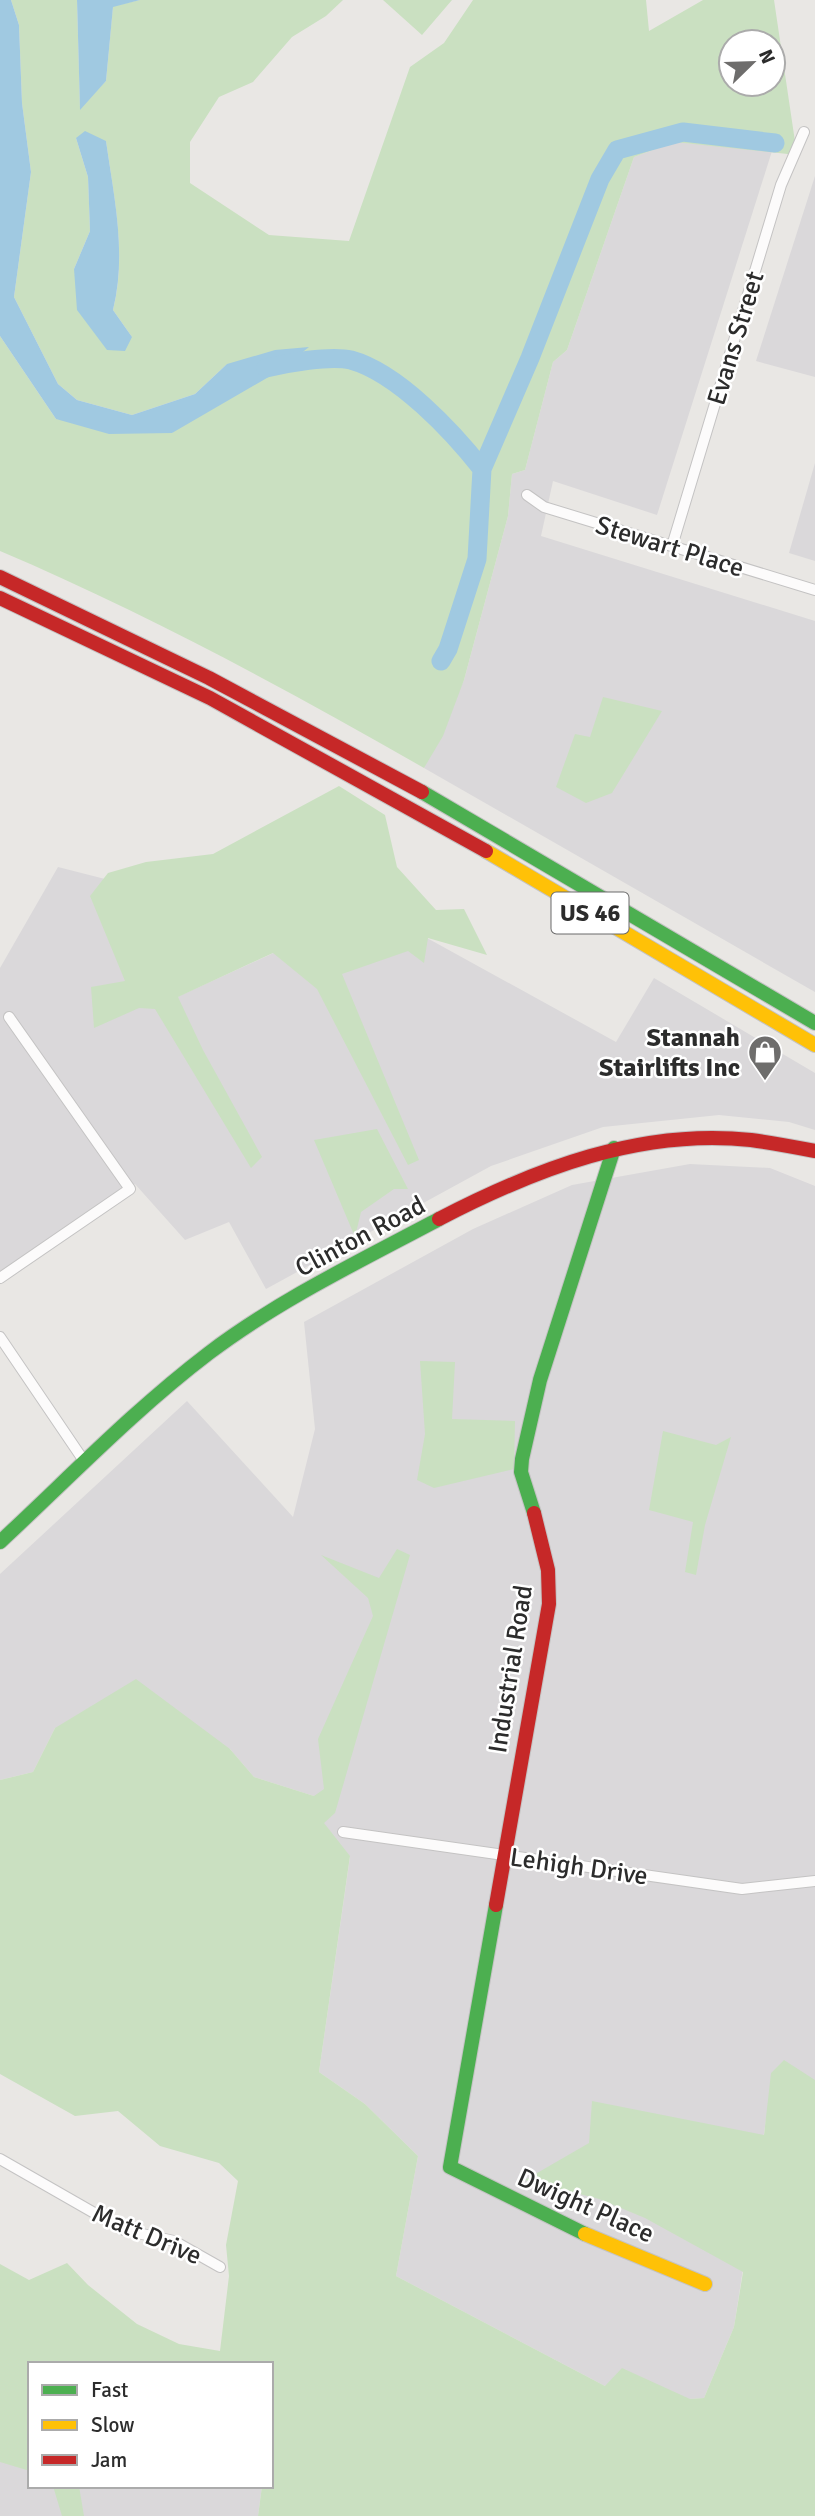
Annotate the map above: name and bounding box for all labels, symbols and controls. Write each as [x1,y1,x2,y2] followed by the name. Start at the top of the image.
[717,28,787,98] north arrow
[753,46,780,68] text: N
[700,267,771,409] street label: Evans Street
[592,509,748,585] street label: Stewart Place
[552,892,628,933] road number: US 46
[599,1022,740,1084] place label: Stannah Stairlifts Inc
[746,1033,784,1082] shop icon: Stannah Stairlifts Inc
[290,1189,431,1284] street label: Clinton Road
[482,1583,540,1755] street label: Industrial Road
[508,1841,650,1892] street label: Lehigh Drive
[512,2162,659,2250] street label: Dwight Place
[87,2198,206,2272] street label: Matt Drive
[28,2362,273,2488] legend
[91,2377,128,2403] text: Fast
[91,2412,135,2438] text: Slow
[91,2447,127,2473] text: Jam

